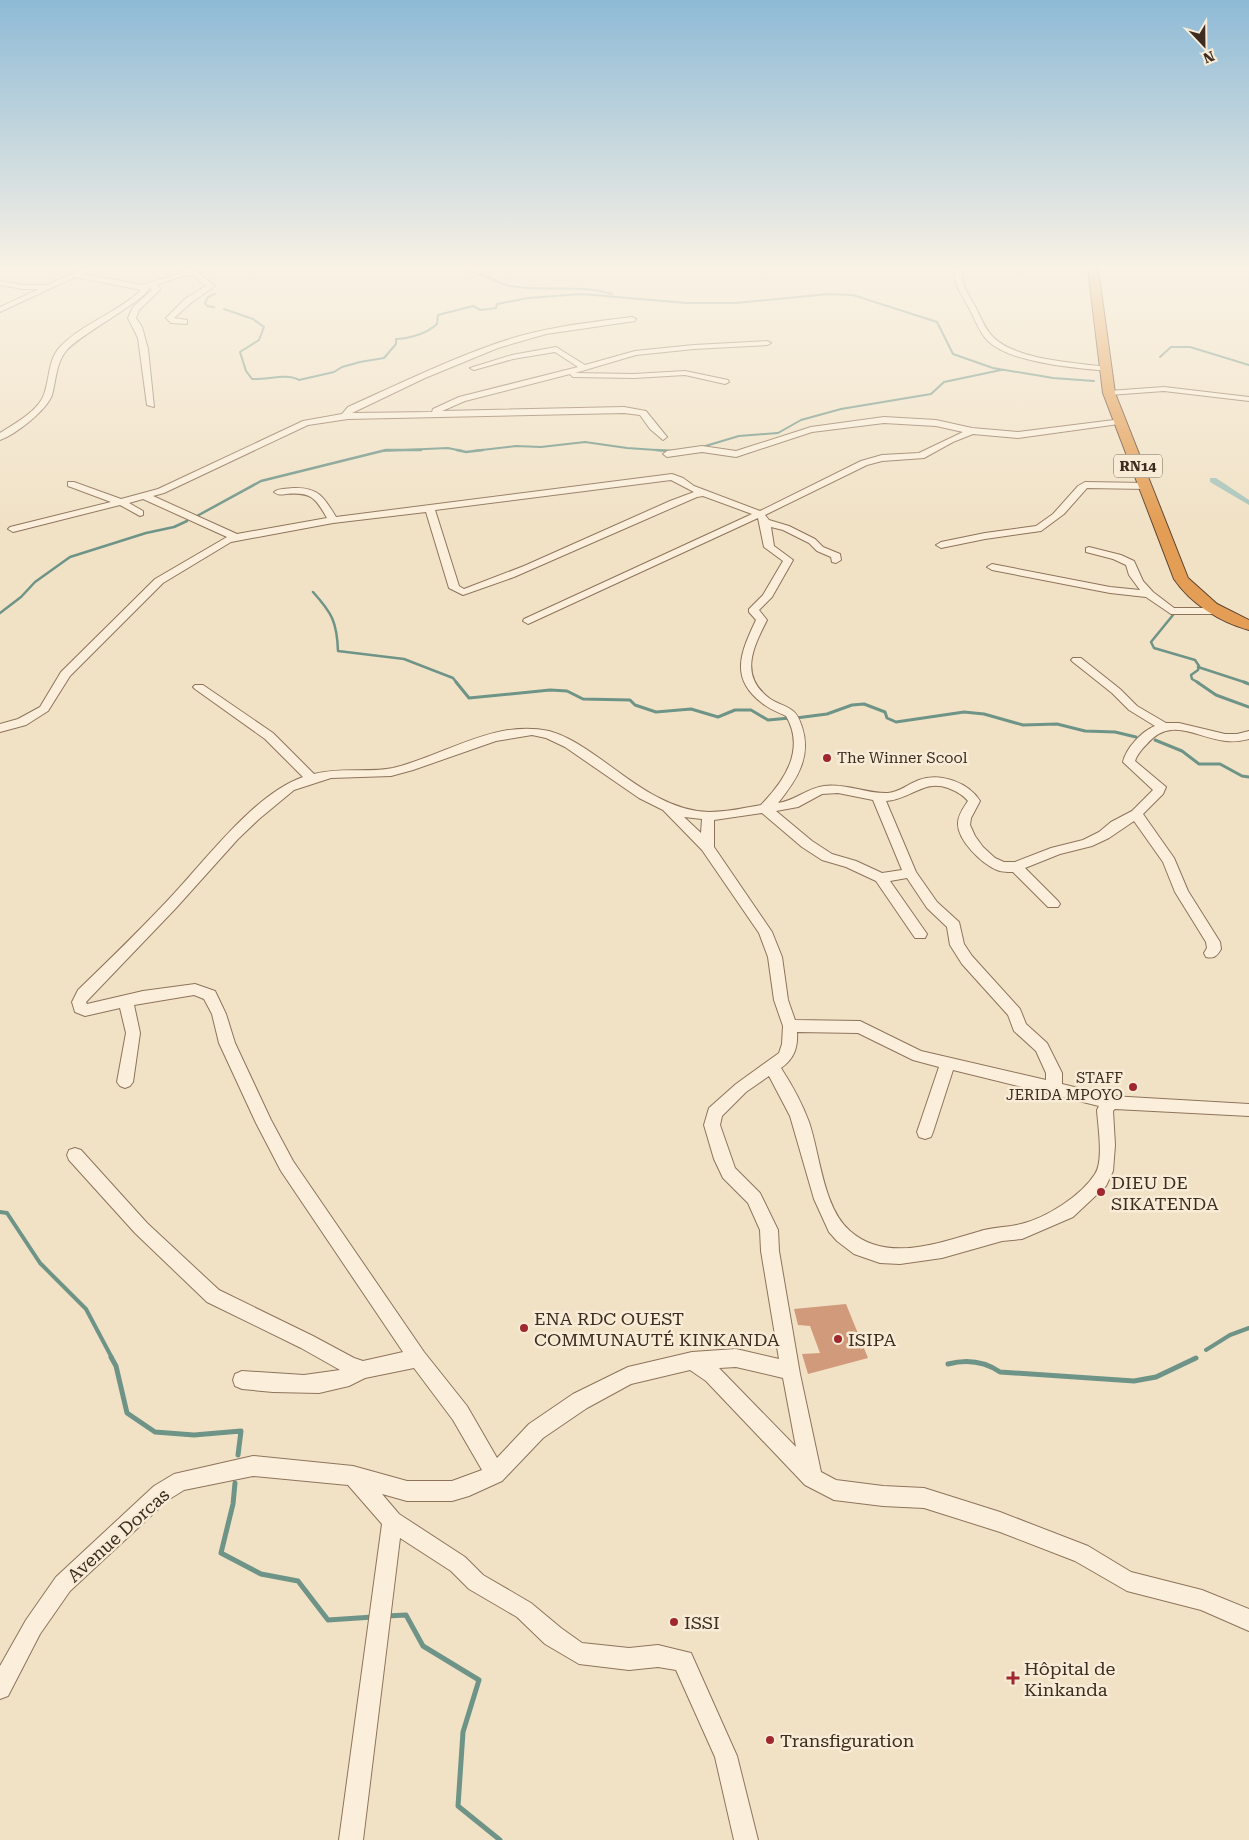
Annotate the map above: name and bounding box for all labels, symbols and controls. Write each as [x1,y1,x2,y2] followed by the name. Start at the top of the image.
[1179,20,1229,70] north arrow
[1201,48,1217,67] text: N
[1114,454,1162,478] road number: RN14
[837,749,968,767] place label: The Winner Scool
[821,752,833,764] marker: The Winner Scool
[1006,1069,1123,1104] place label: STAFF JERIDA MPOYO
[1127,1081,1139,1093] marker: STAFF JERIDA MPOYO
[1111,1172,1219,1214] place label: DIEU DE SIKATENDA
[1095,1186,1107,1198] marker: DIEU DE SIKATENDA
[534,1308,780,1350] place label: ENA RDC OUEST COMMUNAUTÉ KINKANDA
[518,1322,530,1334] marker: ENA RDC OUEST COMMUNAUTÉ KINKANDA
[848,1329,897,1350] place label: ISIPA
[832,1333,844,1345] marker: ISIPA
[63,1484,173,1586] street label: Avenue Dorcas
[684,1612,720,1633] place label: ISSI
[668,1616,680,1628] marker: ISSI
[1024,1658,1115,1700] place label: Hôpital de Kinkanda
[1006,1671,1020,1685] marker: Hôpital de Kinkanda
[780,1730,915,1751] place label: Transfiguration
[764,1734,776,1746] marker: Transfiguration

